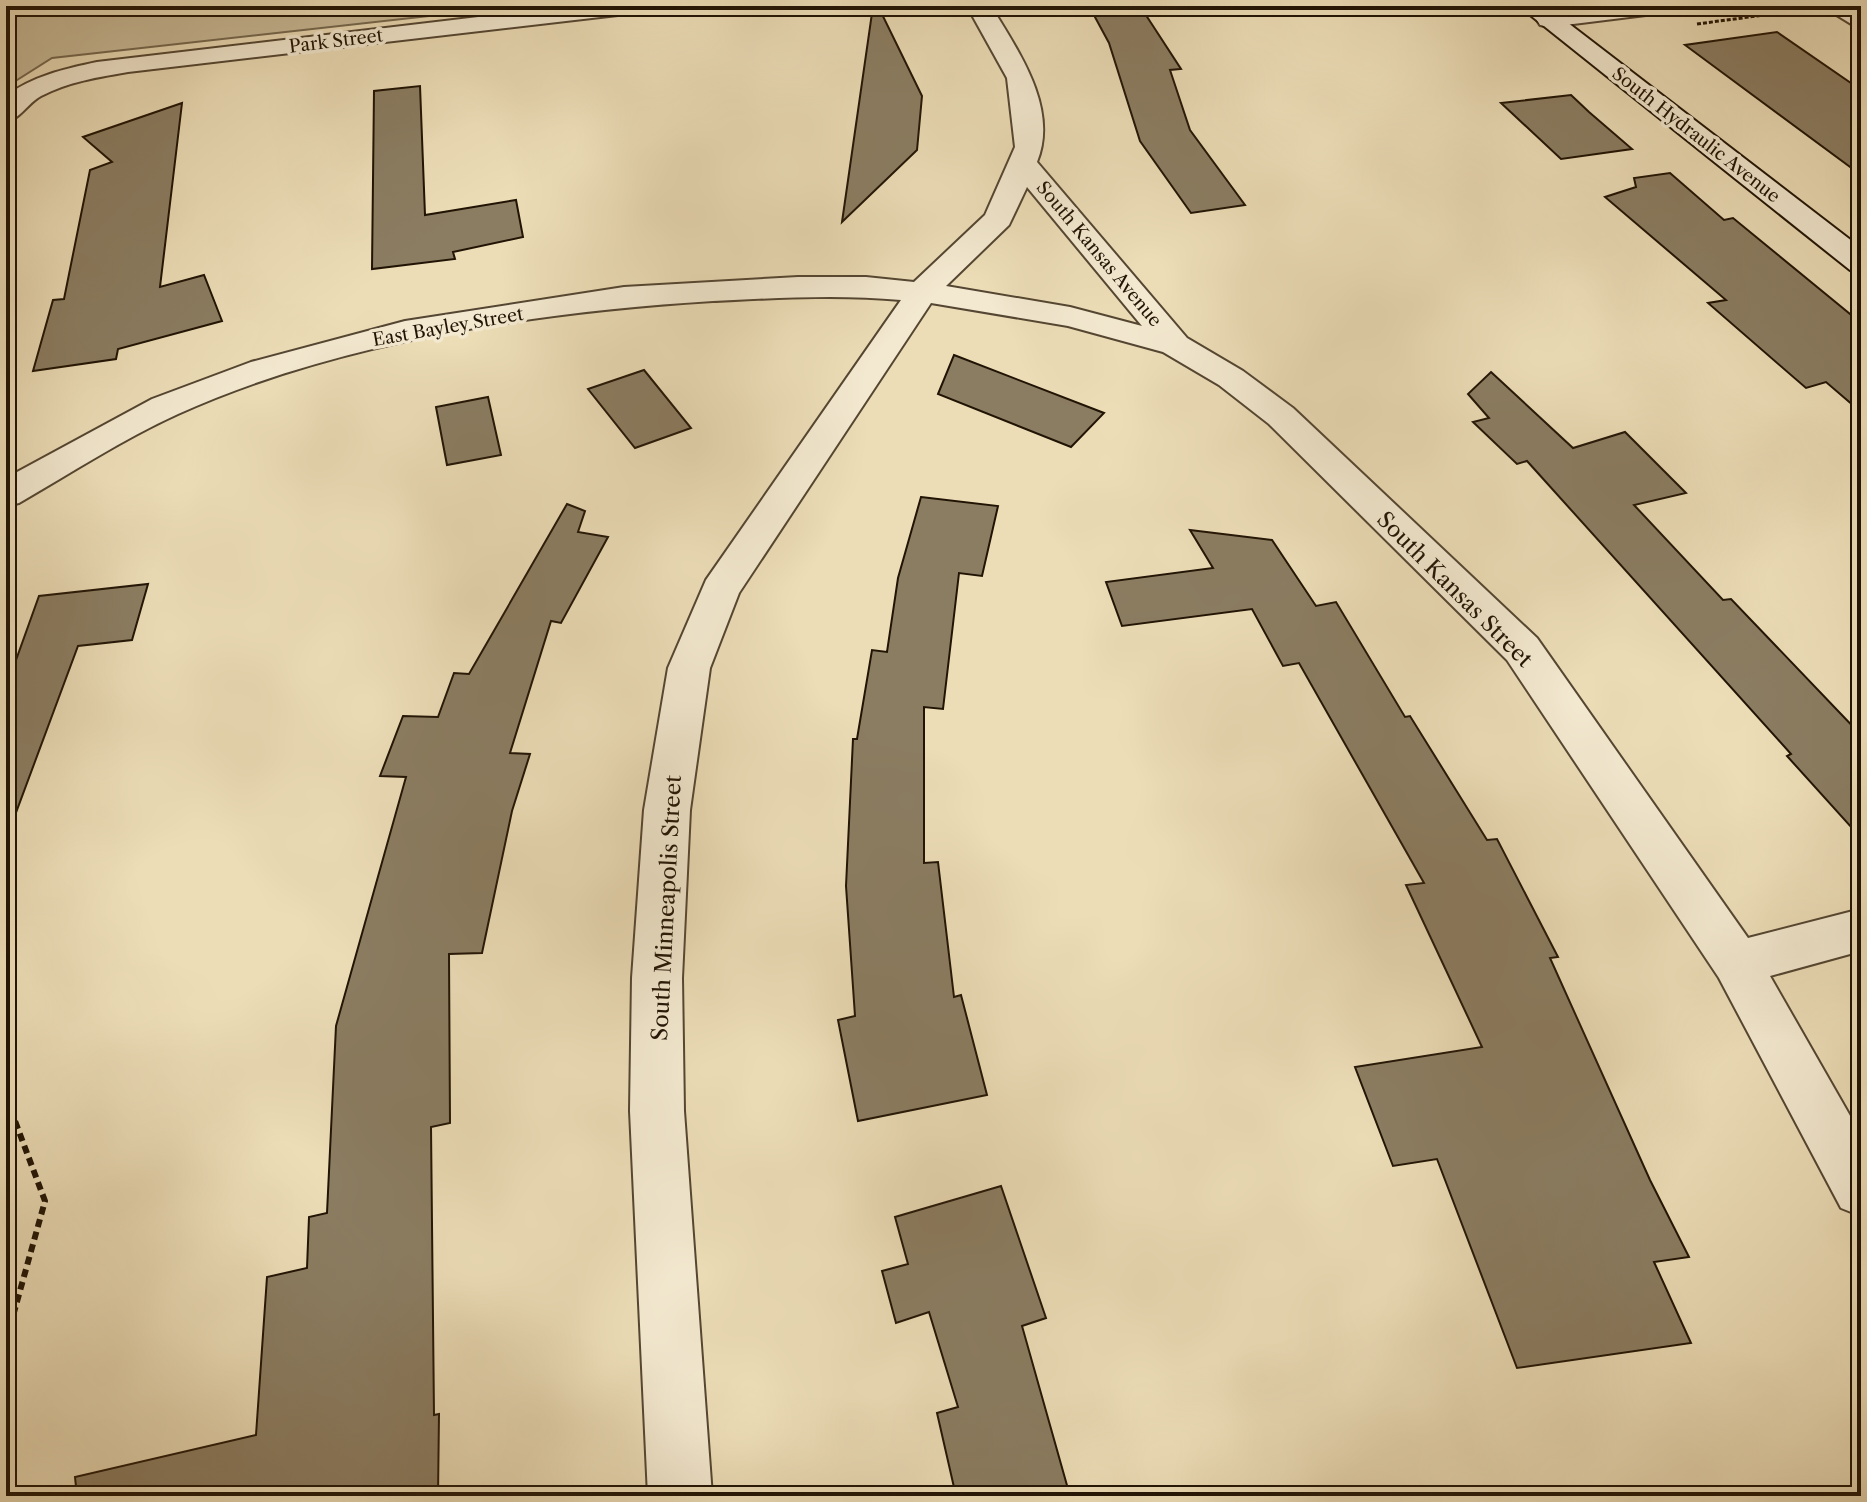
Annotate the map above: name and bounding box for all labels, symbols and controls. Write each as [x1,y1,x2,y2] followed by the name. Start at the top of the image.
[288,24,385,58] street label: Park Street
[1608,63,1784,207] street label: South Hydraulic Avenue
[1032,177,1166,331] street label: South Kansas Avenue
[371,303,526,351] street label: East Bayley Street
[1371,506,1538,673] street label: South Kansas Street
[646,774,687,1042] street label: South Minneapolis Street

